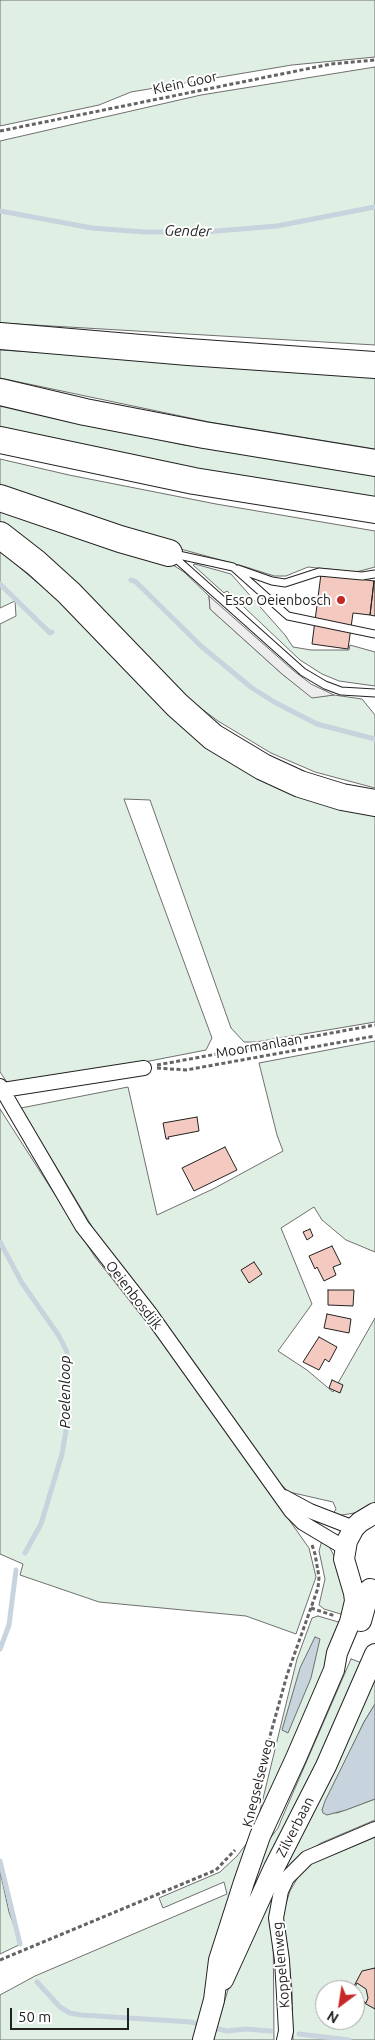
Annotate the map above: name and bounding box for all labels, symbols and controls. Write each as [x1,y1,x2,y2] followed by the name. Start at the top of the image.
[151,68,219,98] street label: Klein Goor
[164,222,212,240] water label: Gender
[225,592,331,608] place label: Esso Oeienbosch
[335,594,347,606] marker: Esso Oeienbosch
[215,1030,303,1062] street label: Moormanlaan
[102,1257,166,1333] street label: Oeienbosdijk
[56,1356,74,1428] water label: Poelenloop
[239,1737,277,1829] street label: Knegselseweg
[273,1794,317,1860] street label: Zilverbaan
[269,1921,293,2009] street label: Koppelenweg
[315,1980,365,2030] north arrow
[12,1998,131,2030] scale bar
[324,2007,341,2027] text: N
[18,2008,51,2025] text: 50 m

